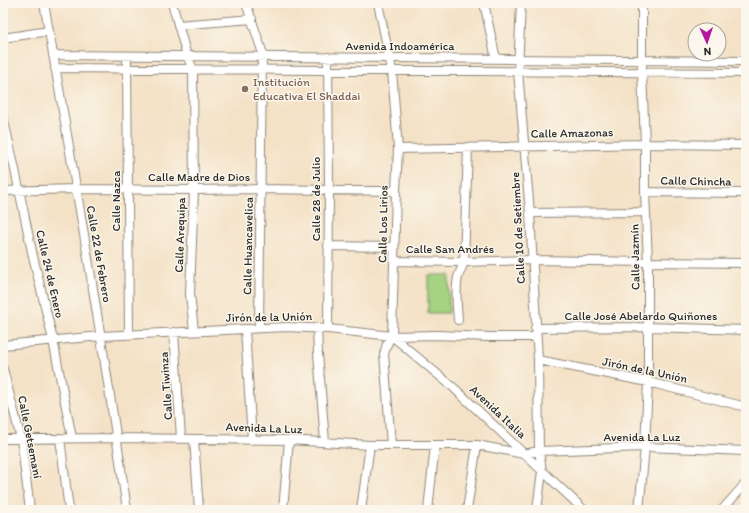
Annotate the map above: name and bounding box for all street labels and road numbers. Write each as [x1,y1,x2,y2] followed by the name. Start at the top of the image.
[346,39,455,53] street label: Avenida Indoamérica
[531,125,613,141] street label: Calle Amazonas
[309,157,323,241] street label: Calle 28 de Julio
[109,170,123,231] street label: Calle Nazca
[148,170,250,184] street label: Calle Madre de Dios
[508,171,528,284] street label: Calle 10 de Setiembre
[660,173,732,189] street label: Calle Chincha
[375,185,391,263] street label: Calle Los Lirios
[172,196,188,273] street label: Calle Arequipa
[240,197,256,295] street label: Calle Huancavelica
[84,204,114,304] street label: Calle 22 de Febrero
[627,223,643,290] street label: Calle Jazmín
[33,229,67,319] street label: Calle 24 de Enero
[406,242,494,256] street label: Calle San Andrés
[226,309,313,325] street label: Jirón de la Unión
[565,309,717,323] street label: Calle José Abelardo Quiñones
[157,351,175,421] street label: Calle Tiwinza
[601,354,689,386] street label: Jirón de la Unión
[467,382,530,442] street label: Avenida Italia
[15,394,45,480] street label: Calle Getsemaní
[225,420,303,436] street label: Avenida La Luz
[604,430,681,444] street label: Avenida La Luz

